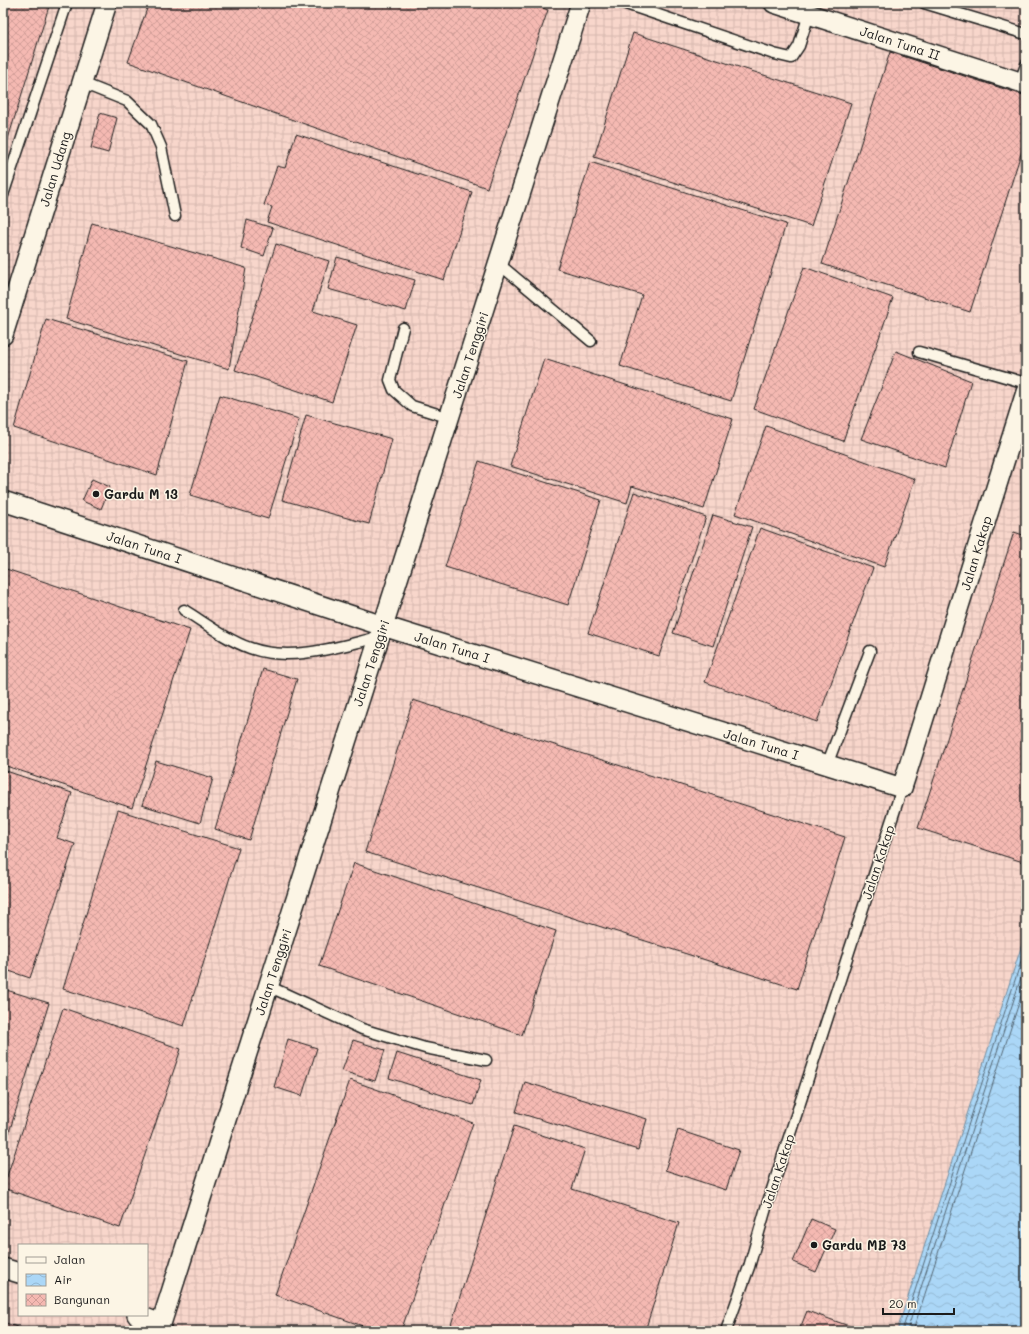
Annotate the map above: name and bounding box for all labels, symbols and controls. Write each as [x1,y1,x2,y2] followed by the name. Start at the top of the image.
[858,22,943,64] street label: Jalan Tuna II
[35,129,74,209] street label: Jalan Udang
[448,309,492,400] street label: Jalan Tenggiri
[104,485,178,502] place label: Gardu M 13
[91,489,101,499] marker: Gardu M 13
[956,514,995,592] street label: Jalan Kakap
[105,526,184,567] street label: Jalan Tuna I
[349,617,393,708] street label: Jalan Tenggiri
[413,627,492,666] street label: Jalan Tuna I
[722,724,801,763] street label: Jalan Tuna I
[858,823,898,901] street label: Jalan Kakap
[251,926,295,1017] street label: Jalan Tenggiri
[758,1132,798,1210] street label: Jalan Kakap
[822,1236,906,1253] place label: Gardu MB 73
[809,1240,819,1250] marker: Gardu MB 73
[18,1244,148,1316] legend
[54,1251,85,1267] text: Jalan
[54,1271,72,1287] text: Air
[883,1290,954,1316] scale bar
[54,1291,110,1307] text: Bangunan
[889,1295,917,1311] text: 20 m

